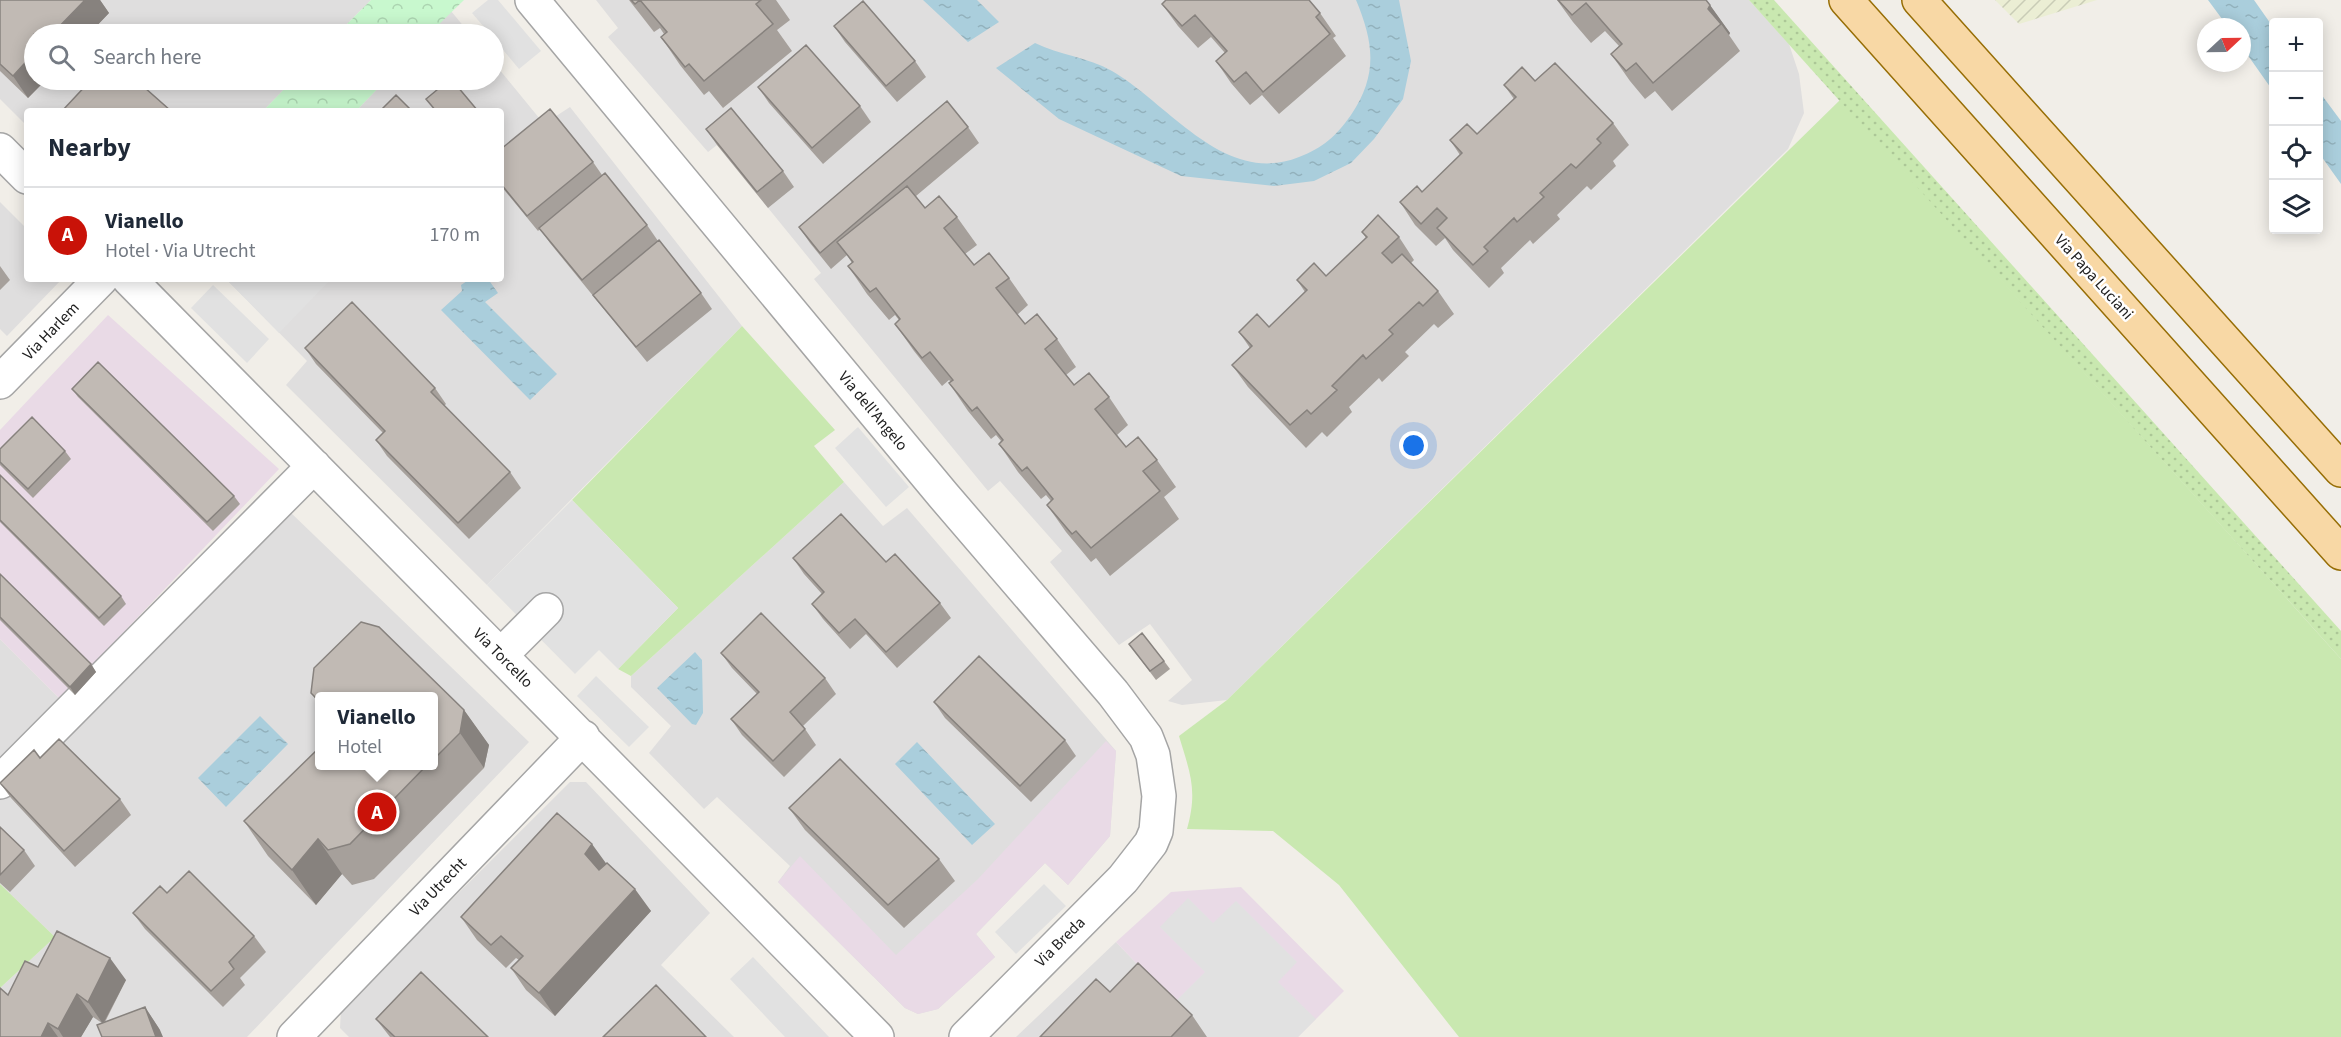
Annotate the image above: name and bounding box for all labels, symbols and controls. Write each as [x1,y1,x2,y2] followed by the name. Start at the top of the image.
[2197,18,2251,72] north arrow
[2269,18,2323,234] map controls
[2269,18,2323,72] button: +
[24,24,504,90] search box
[45,41,78,74] icon: search
[93,41,201,73] text: Search here
[2269,72,2323,126] button: −
[2269,126,2323,180] button: locate
[48,129,131,166] text: Nearby
[2269,180,2323,234] button: layers
[105,205,184,237] text: Vianello
[62,221,73,249] text: A
[430,221,480,249] text: 170 m
[2050,229,2138,325] street label: Via Papa Luciani
[105,237,255,265] text: Hotel · Via Utrecht
[18,297,84,365] street label: Via Harlem
[833,367,913,455] street label: Via dell'Angelo
[1399,431,1428,460] your location
[468,623,538,693] street label: Via Torcello
[315,692,438,770] popup
[337,701,416,733] text: Vianello
[337,733,382,761] text: Hotel
[358,790,397,834] pin: A
[404,852,472,921] street label: Via Utrecht
[1030,912,1090,972] street label: Via Breda

